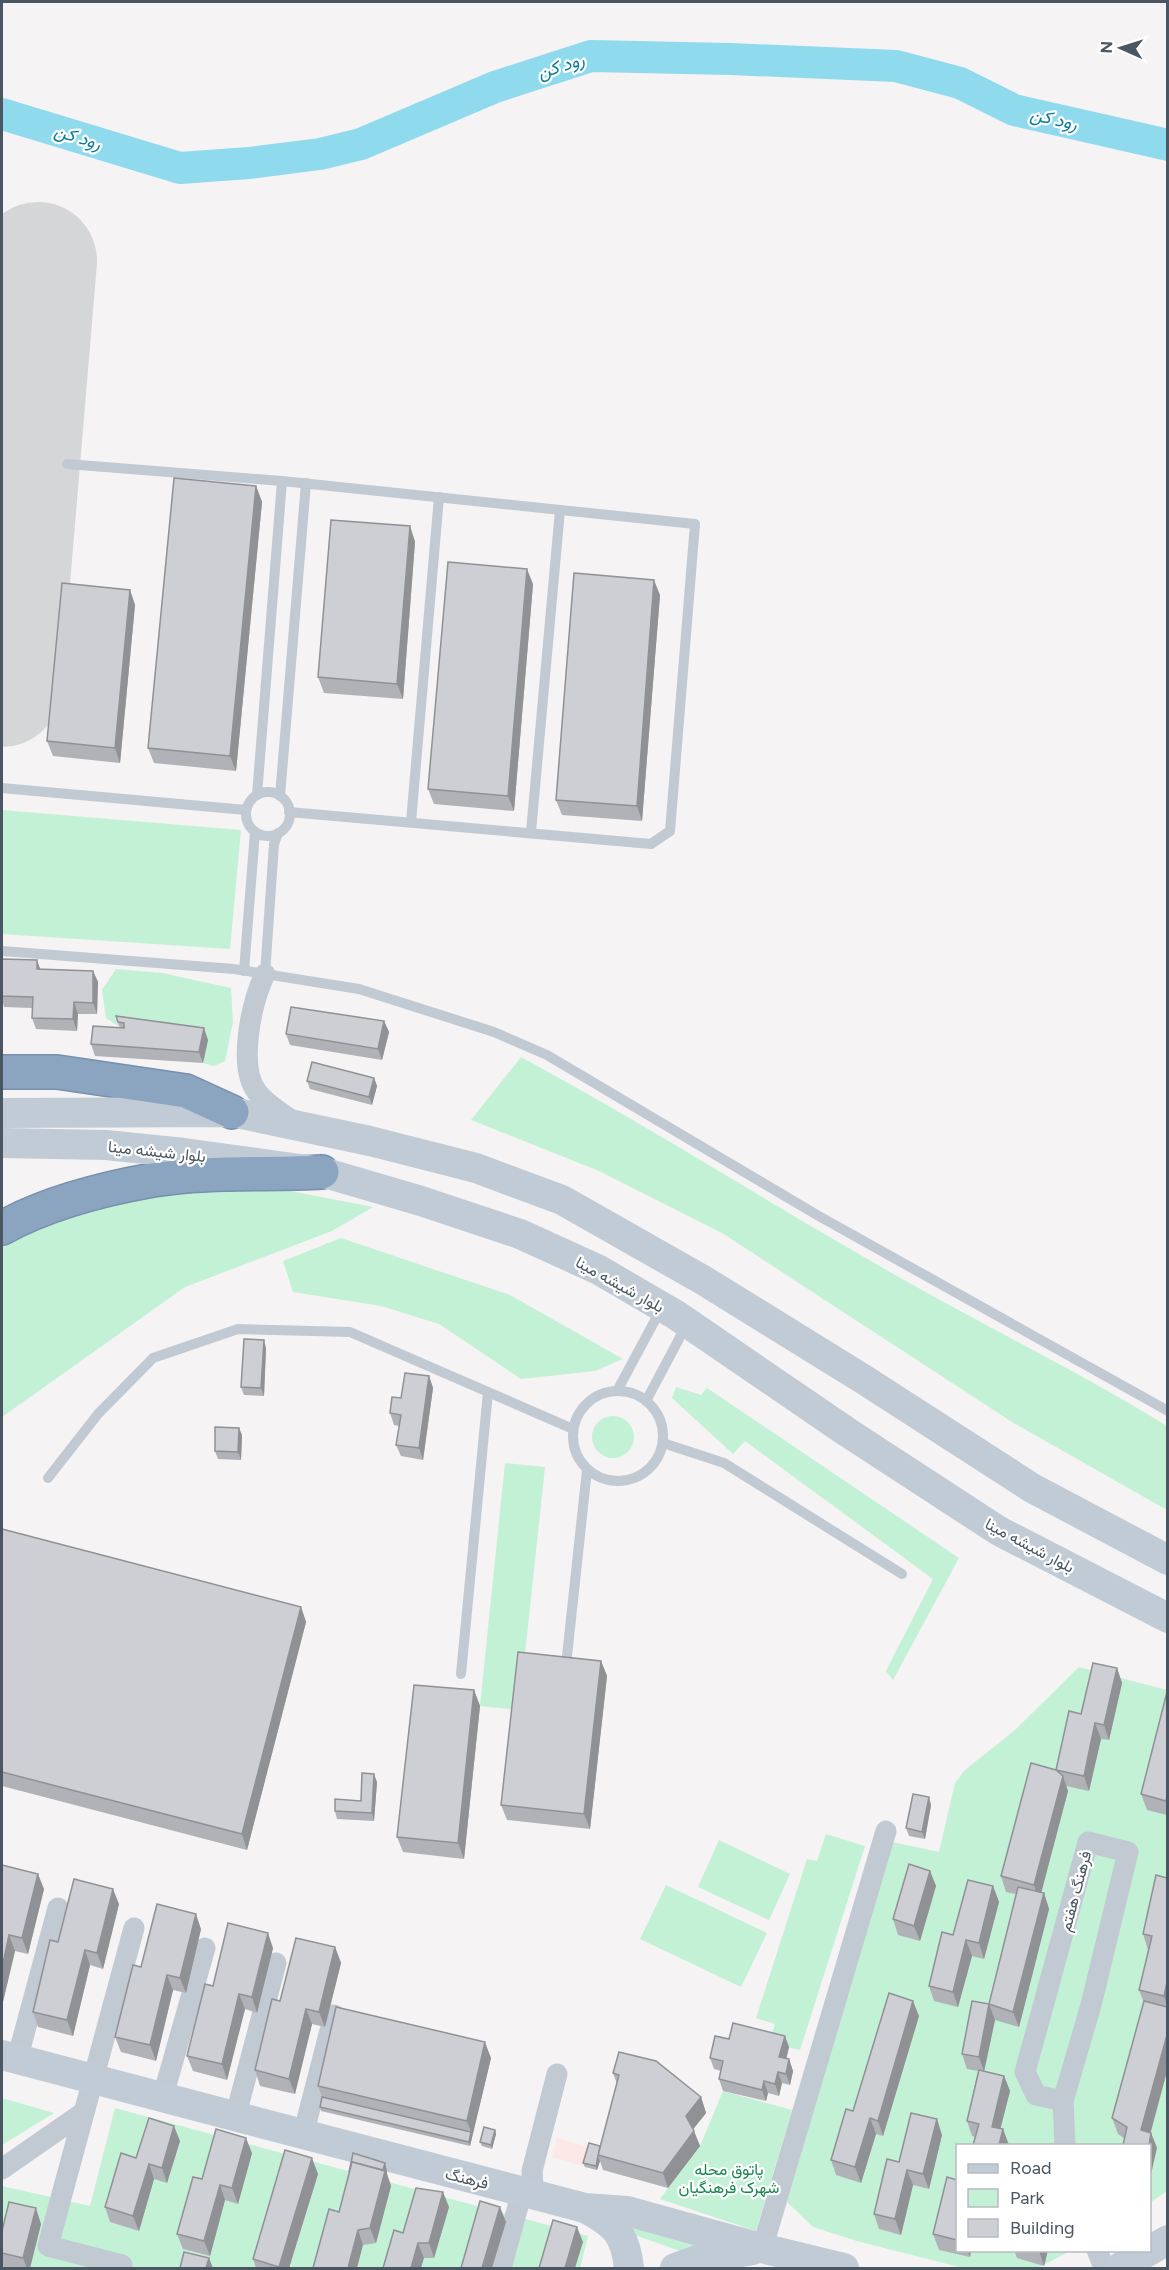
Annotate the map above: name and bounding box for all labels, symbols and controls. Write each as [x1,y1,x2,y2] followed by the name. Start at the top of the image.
[1091,18,1151,78] north arrow
[1097,41,1116,54] text: N
[535,48,587,84] water label: رود کن
[1028,103,1080,135] water label: رود کن
[52,119,104,155] water label: رود کن
[107,1137,207,1167] street label: بلوار شیشه مینا
[572,1252,667,1317] street label: بلوار شیشه مینا
[982,1514,1078,1578] street label: بلوار شیشه مینا
[1056,1849,1096,1934] street label: فرهنگ هفتم
[956,2144,1151,2252] legend
[1010,2157,1051,2179] text: Road
[679,2160,779,2198] park label: پاتوق محله شهرک فرهنگیان
[443,2164,490,2194] street label: فرهنگ
[1010,2187,1045,2209] text: Park
[1010,2217,1075,2239] text: Building

